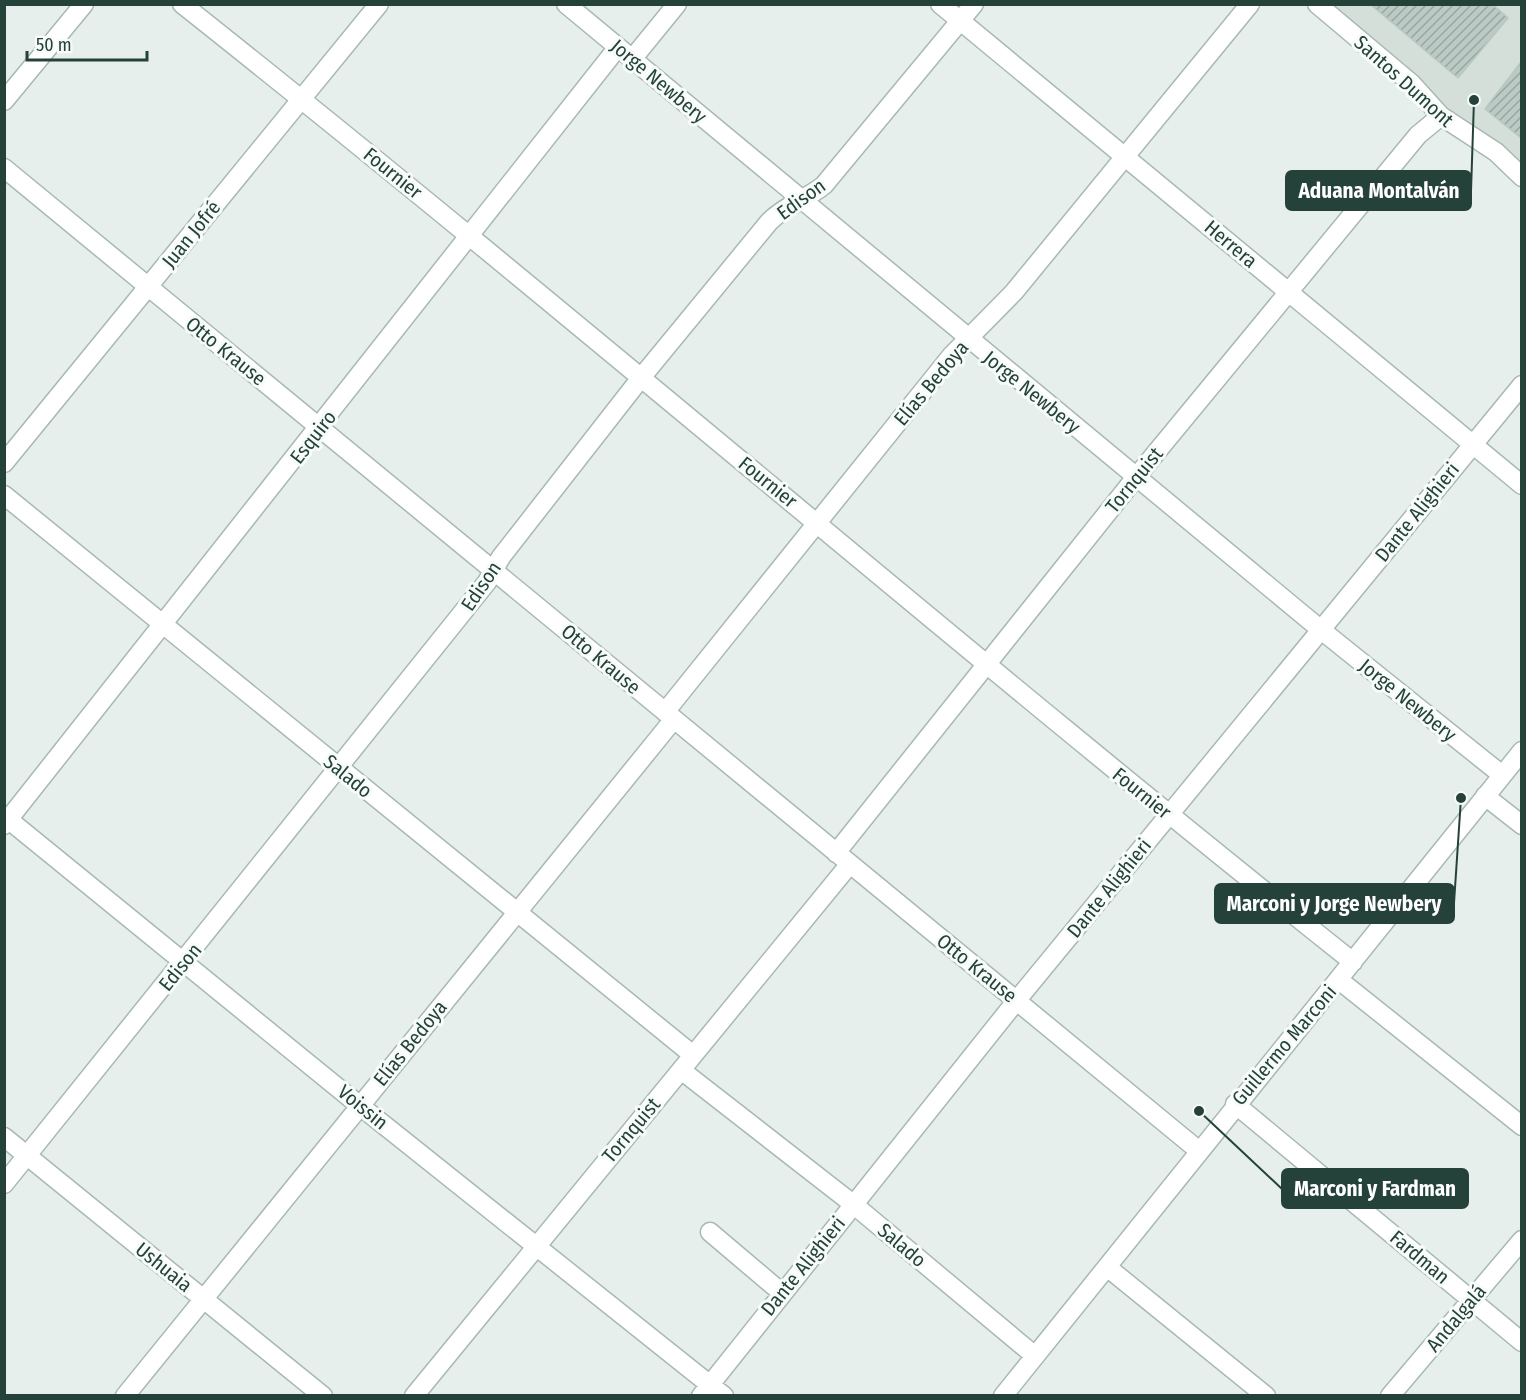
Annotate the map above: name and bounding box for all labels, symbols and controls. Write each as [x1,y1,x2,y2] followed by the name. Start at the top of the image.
[27,24,147,62] scale bar
[1349,30,1459,132] street label: Santos Dumont
[36,34,72,56] text: 50 m
[606,34,712,128] street label: Jorge Newbery
[359,142,427,204] street label: Fournier
[1286,171,1471,210] callout: Aduana Montalván
[772,173,830,225] street label: Edison
[1297,178,1460,204] text: Aduana Montalván
[157,196,225,272] street label: Juan Jofré
[1200,215,1262,273] street label: Herrera
[181,311,271,391] street label: Otto Krause
[889,336,973,430] street label: Elías Bedoya
[979,346,1085,438] street label: Jorge Newbery
[285,406,341,468] street label: Esquiro
[1100,442,1168,518] street label: Tornquist
[734,451,802,513] street label: Fournier
[1370,458,1464,566] street label: Dante Alighieri
[456,557,506,615] street label: Edison
[556,619,646,699] street label: Otto Krause
[1355,654,1461,746] street label: Jorge Newbery
[319,749,377,803] street label: Salado
[1108,762,1176,824] street label: Fournier
[1062,834,1156,942] street label: Dante Alighieri
[1215,884,1454,923] callout: Marconi y Jorge Newbery
[1227,891,1442,917] text: Marconi y Jorge Newbery
[932,928,1022,1008] street label: Otto Krause
[154,938,206,996] street label: Edison
[1227,980,1341,1110] street label: Guillermo Marconi
[368,995,452,1091] street label: Elías Bedoya
[333,1080,393,1134] street label: Voissin
[597,1092,665,1167] street label: Tornquist
[1282,1169,1468,1208] callout: Marconi y Fardman
[1294,1176,1456,1202] text: Marconi y Fardman
[756,1212,850,1320] street label: Dante Alighieri
[873,1218,931,1272] street label: Salado
[1385,1225,1455,1289] street label: Fardman
[131,1237,197,1297] street label: Ushuaia
[1421,1280,1491,1356] street label: Andalgalá

